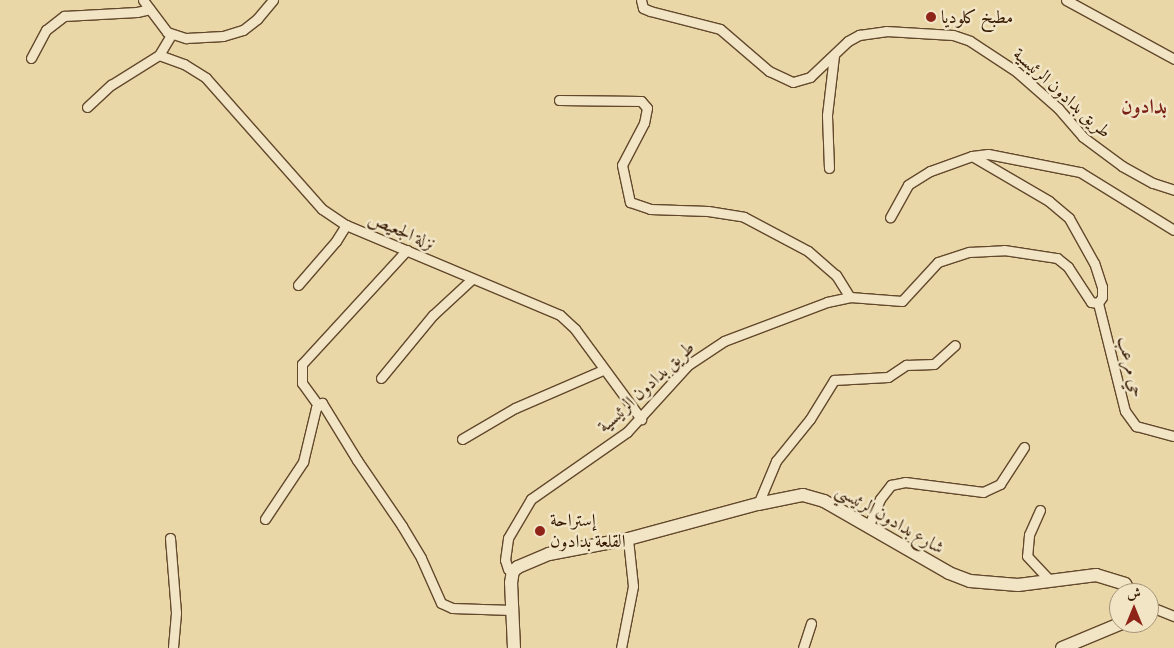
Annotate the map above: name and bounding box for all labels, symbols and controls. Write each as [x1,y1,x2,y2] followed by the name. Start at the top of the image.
[941,6,1013,28] place label: مطبخ كلوديا
[925,11,937,23] marker: مطبخ كلوديا
[1009,43,1115,143] street label: طريق بدادون الرئيسية
[1121,94,1167,118] district label: بدادون
[365,207,439,255] street label: نزلة الجعيص
[1113,334,1149,400] street label: حي مرعب
[593,337,699,437] street label: طريق بدادون الرئيسية
[832,479,948,559] street label: شارع بدادون الرئيسي
[550,510,626,552] place label: إستراحة القلعة بدادون
[534,525,546,537] marker: إستراحة القلعة بدادون
[1109,583,1159,633] north arrow
[1127,584,1141,603] text: ش

